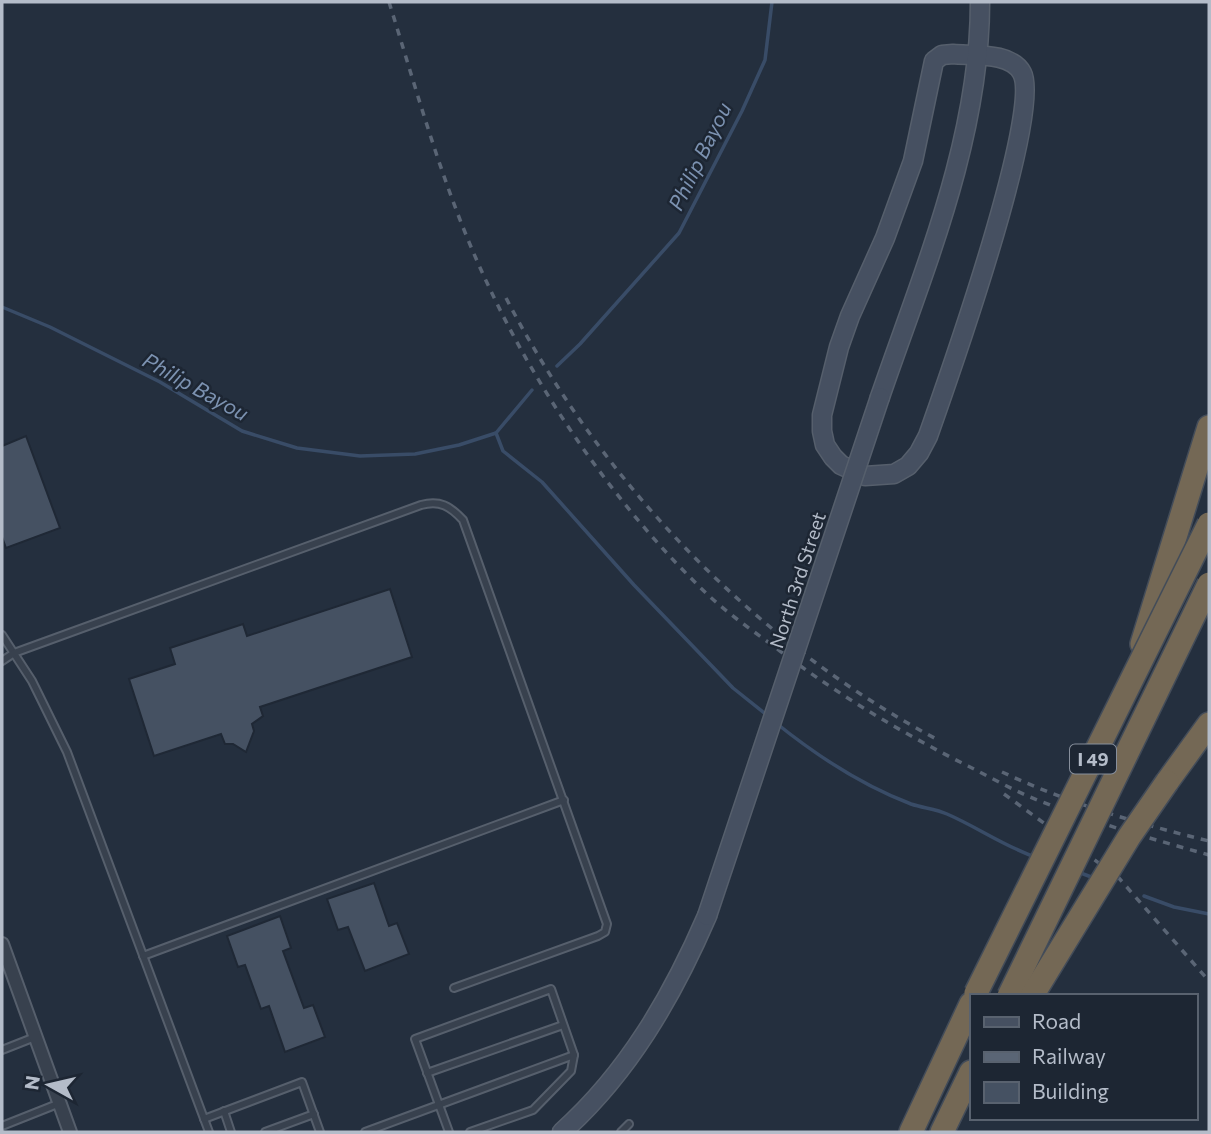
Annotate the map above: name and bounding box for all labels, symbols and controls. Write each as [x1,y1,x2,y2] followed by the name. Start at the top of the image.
[662,98,736,214] water label: Philip Bayou
[139,347,253,425] water label: Philip Bayou
[764,509,830,651] street label: North 3rd Street
[1070,744,1116,774] road number: I 49
[970,994,1197,1120] legend
[1032,1008,1081,1033] text: Road
[1032,1043,1106,1068] text: Railway
[14,1050,84,1120] north arrow
[19,1074,44,1091] text: N
[1032,1078,1109,1103] text: Building

